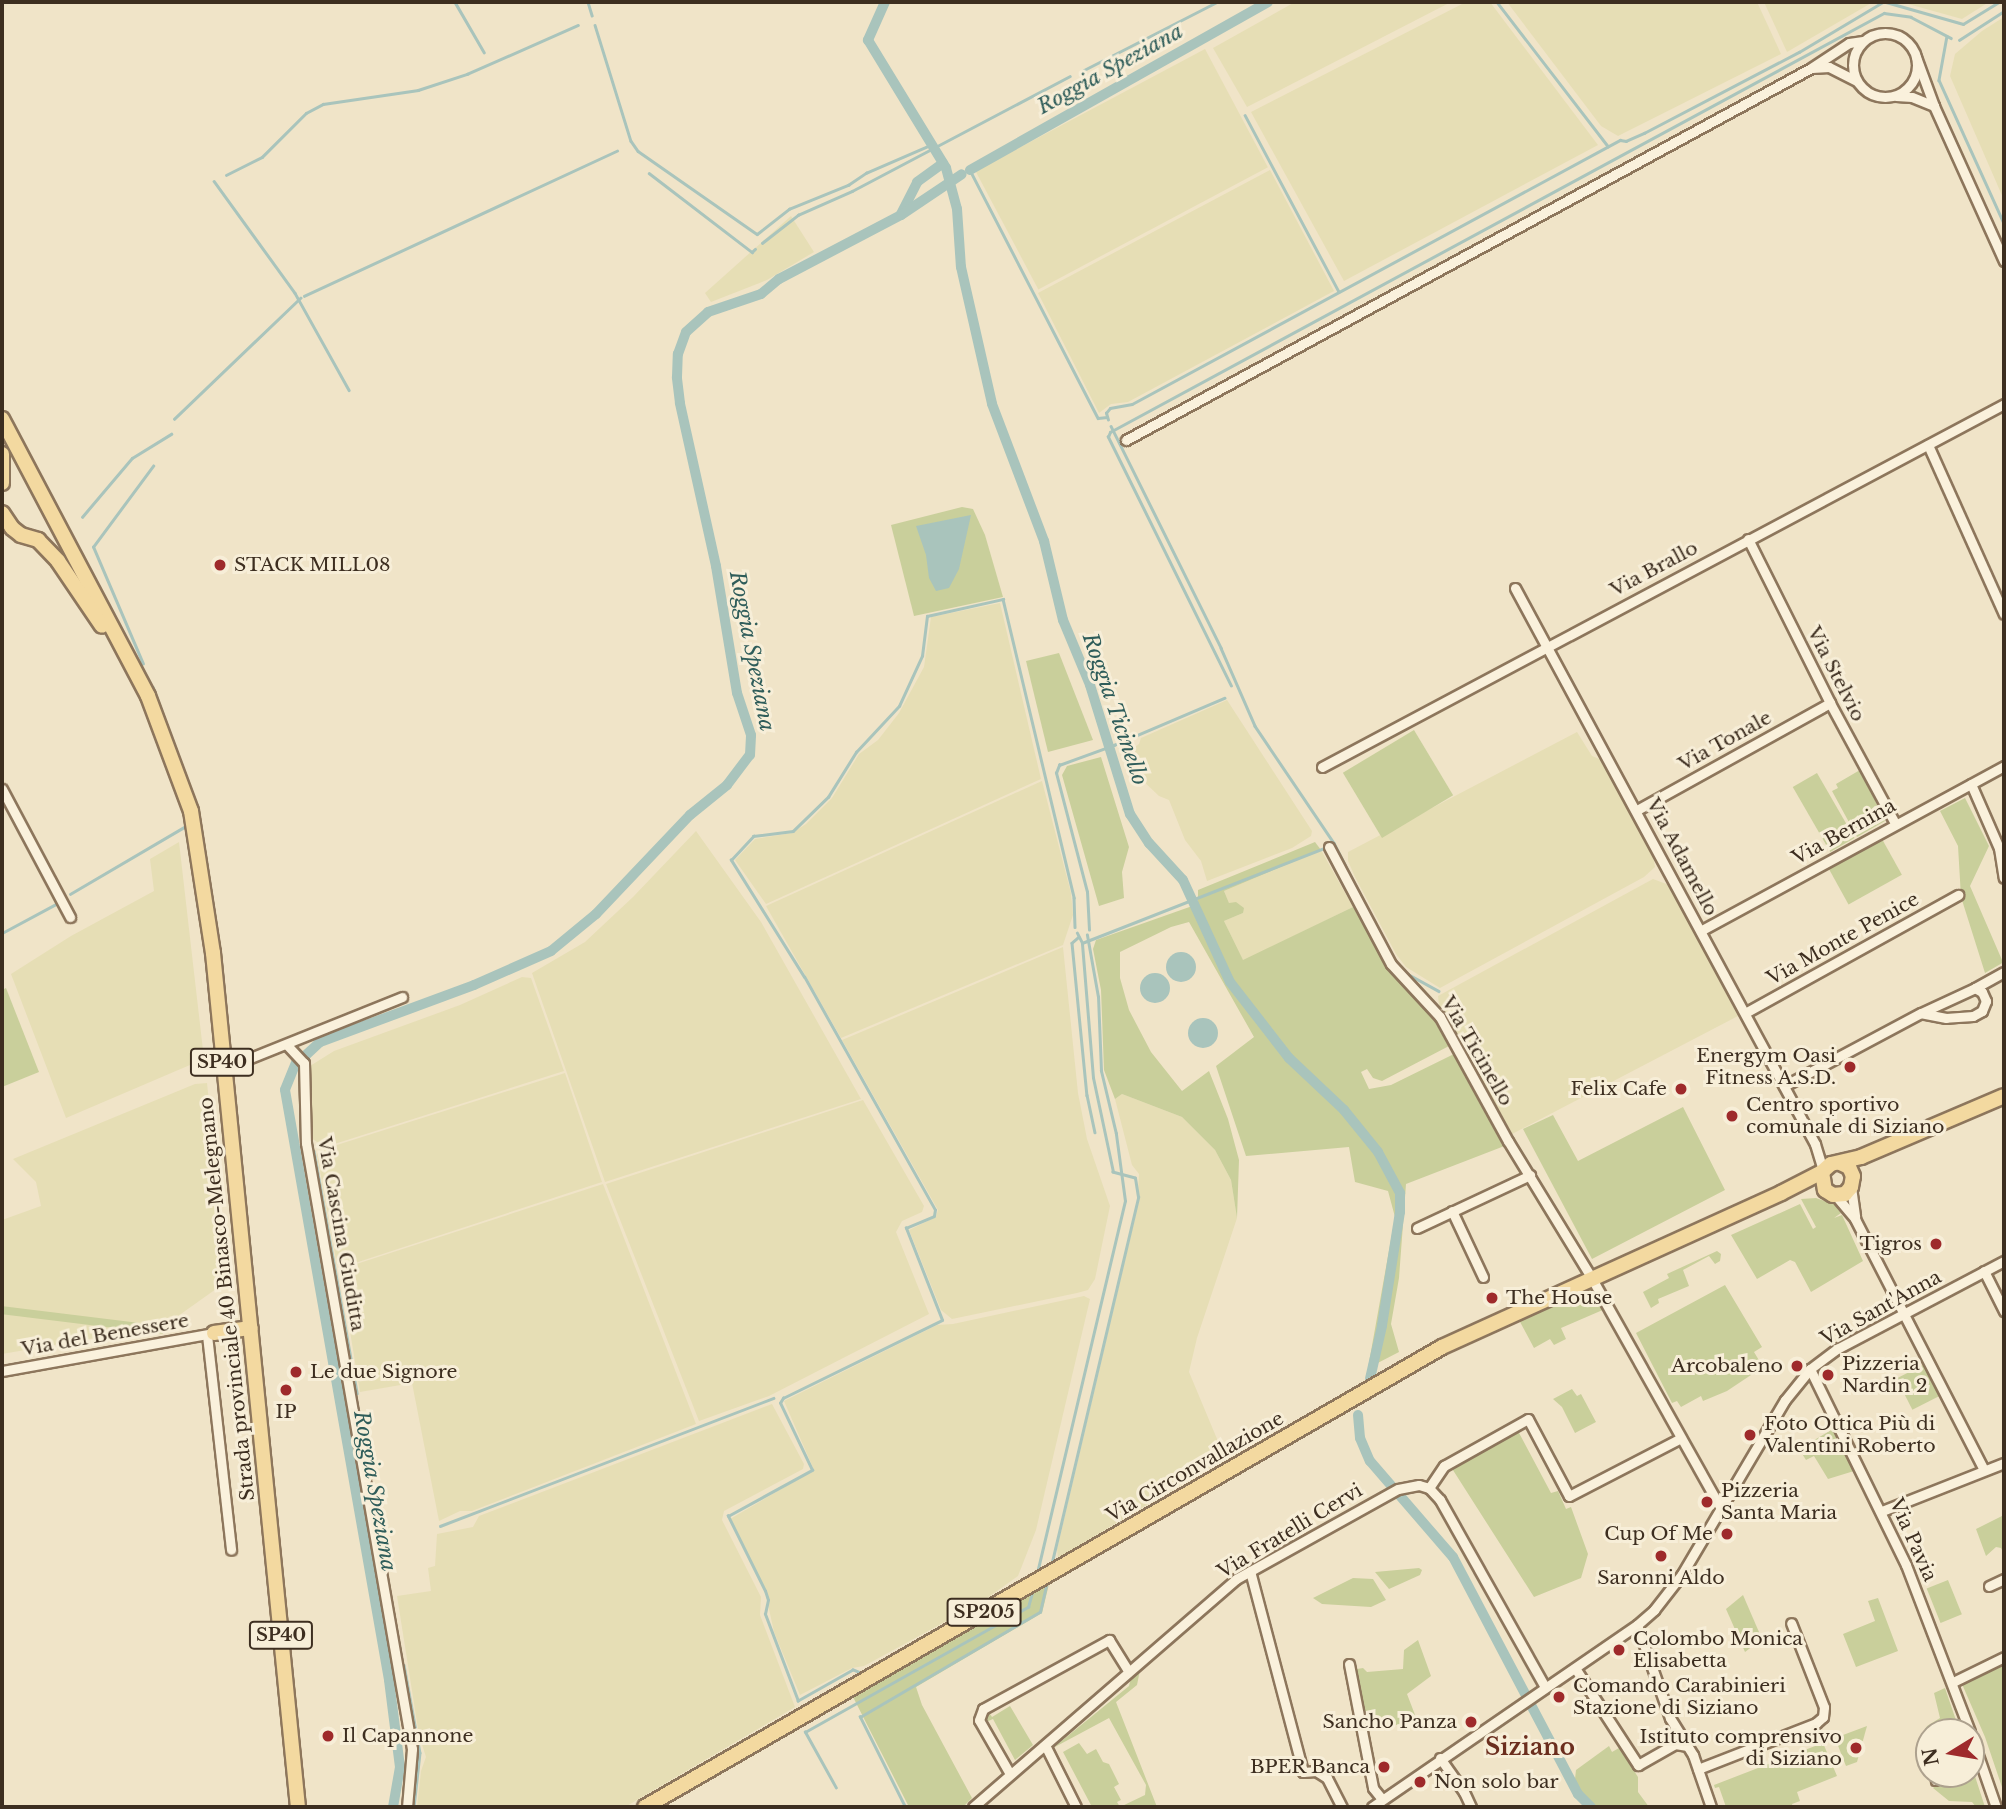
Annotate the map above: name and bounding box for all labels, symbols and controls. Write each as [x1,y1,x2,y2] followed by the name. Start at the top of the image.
[1032,18,1188,120] water label: Roggia Speziana
[1606,536,1702,602] street label: Via Brallo
[234,554,391,576] place label: STACK MILL08
[212,557,228,573] marker: STACK MILL08
[724,568,780,734] water label: Roggia Speziana
[1802,623,1870,725] street label: Via Stelvio
[1077,629,1153,789] water label: Roggia Ticinello
[1674,706,1776,776] street label: Via Tonale
[1641,794,1723,920] street label: Via Adamello
[1788,794,1900,870] street label: Via Bernina
[1763,888,1923,990] street label: Via Monte Penice
[1436,992,1518,1110] street label: Via Ticinello
[1696,1045,1836,1089] place label: Energym Oasi Fitness A.S.D.
[189,1048,255,1077] road number: SP40
[1842,1059,1858,1075] marker: Energym Oasi Fitness A.S.D.
[1570,1078,1667,1100] place label: Felix Cafe
[1673,1081,1689,1097] marker: Felix Cafe
[1746,1094,1944,1138] place label: Centro sportivo comunale di Siziano
[194,1096,260,1502] street label: Strada provinciale 40 Binasco-Melegnano
[1724,1108,1740,1124] marker: Centro sportivo comunale di Siziano
[313,1135,369,1333] street label: Via Cascina Giuditta
[1860,1233,1922,1255] place label: Tigros
[1928,1236,1944,1252] marker: Tigros
[1817,1265,1945,1351] street label: Via Sant'Anna
[1506,1287,1612,1309] place label: The House
[1484,1290,1500,1306] marker: The House
[19,1309,191,1361] street label: Via del Benessere
[1842,1353,1927,1397] place label: Pizzeria Nardin 2
[1671,1355,1783,1377] place label: Arcobaleno
[1789,1358,1805,1374] marker: Arcobaleno
[310,1361,457,1383] place label: Le due Signore
[288,1364,304,1380] marker: Le due Signore
[1820,1367,1836,1383] marker: Pizzeria Nardin 2
[278,1382,294,1398] marker: IP
[276,1401,296,1423] place label: IP
[1102,1407,1288,1527] street label: Via Circonvallazione
[348,1408,402,1574] water label: Roggia Speziana
[1764,1413,1936,1457] place label: Foto Ottica Più di Valentini Roberto
[1742,1427,1758,1443] marker: Foto Ottica Più di Valentini Roberto
[1213,1479,1367,1583] street label: Via Fratelli Cervi
[1721,1480,1837,1524] place label: Pizzeria Santa Maria
[1699,1494,1715,1510] marker: Pizzeria Santa Maria
[1885,1495,1941,1585] street label: Via Pavia
[1604,1523,1713,1545] place label: Cup Of Me
[1719,1526,1735,1542] marker: Cup Of Me
[1653,1548,1669,1564] marker: Saronni Aldo
[1597,1567,1725,1589] place label: Saronni Aldo
[946,1597,1023,1626] road number: SP205
[248,1620,314,1650] road number: SP40
[1633,1628,1803,1672] place label: Colombo Monica Elisabetta
[1611,1642,1627,1658] marker: Colombo Monica Elisabetta
[1573,1675,1786,1719] place label: Comando Carabinieri Stazione di Siziano
[1551,1689,1567,1705] marker: Comando Carabinieri Stazione di Siziano
[1322,1711,1457,1733] place label: Sancho Panza
[1463,1714,1479,1730] marker: Sancho Panza
[1915,1718,1985,1788] north arrow
[342,1725,473,1747] place label: Il Capannone
[1640,1726,1842,1770] place label: Istituto comprensivo di Siziano
[320,1728,336,1744] marker: Il Capannone
[1485,1733,1575,1761] district label: Siziano
[1848,1740,1864,1756] marker: Istituto comprensivo di Siziano
[1918,1746,1944,1768] text: N
[1249,1756,1370,1778] place label: BPER Banca
[1376,1759,1392,1775] marker: BPER Banca
[1434,1771,1559,1793] place label: Non solo bar
[1412,1774,1428,1790] marker: Non solo bar

